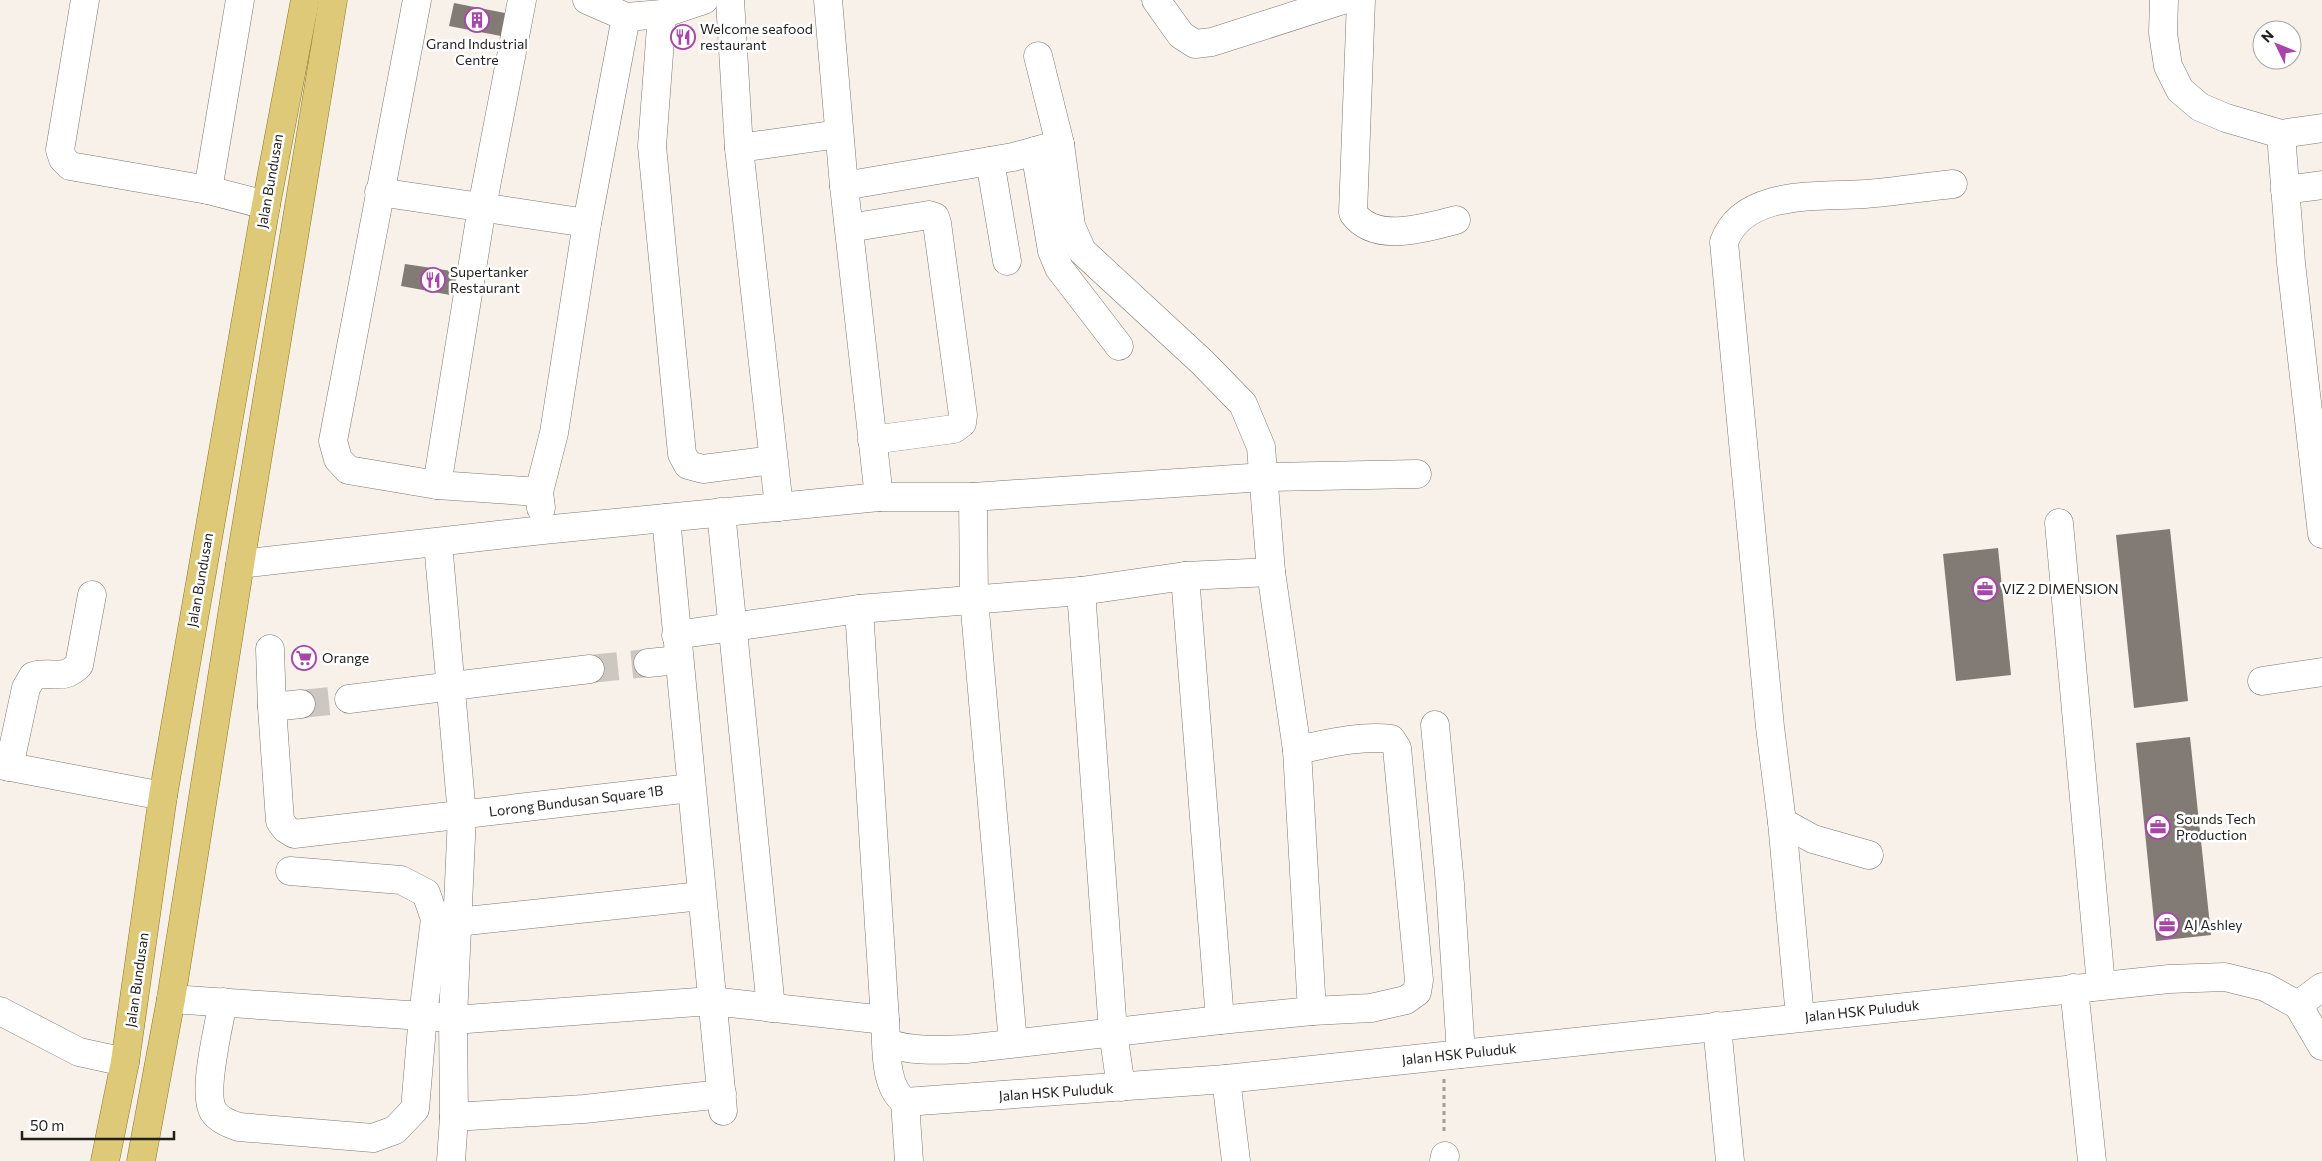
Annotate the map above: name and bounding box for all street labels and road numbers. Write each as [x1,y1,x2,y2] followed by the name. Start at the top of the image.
[253,132,286,229] street label: Jalan Bundusan
[183,531,216,628] street label: Jalan Bundusan
[488,781,664,820] street label: Lorong Bundusan Square 1B
[121,931,152,1028] street label: Jalan Bundusan
[1804,996,1921,1025] street label: Jalan HSK Puluduk
[1401,1039,1518,1068] street label: Jalan HSK Puluduk
[998,1079,1114,1104] street label: Jalan HSK Puluduk

